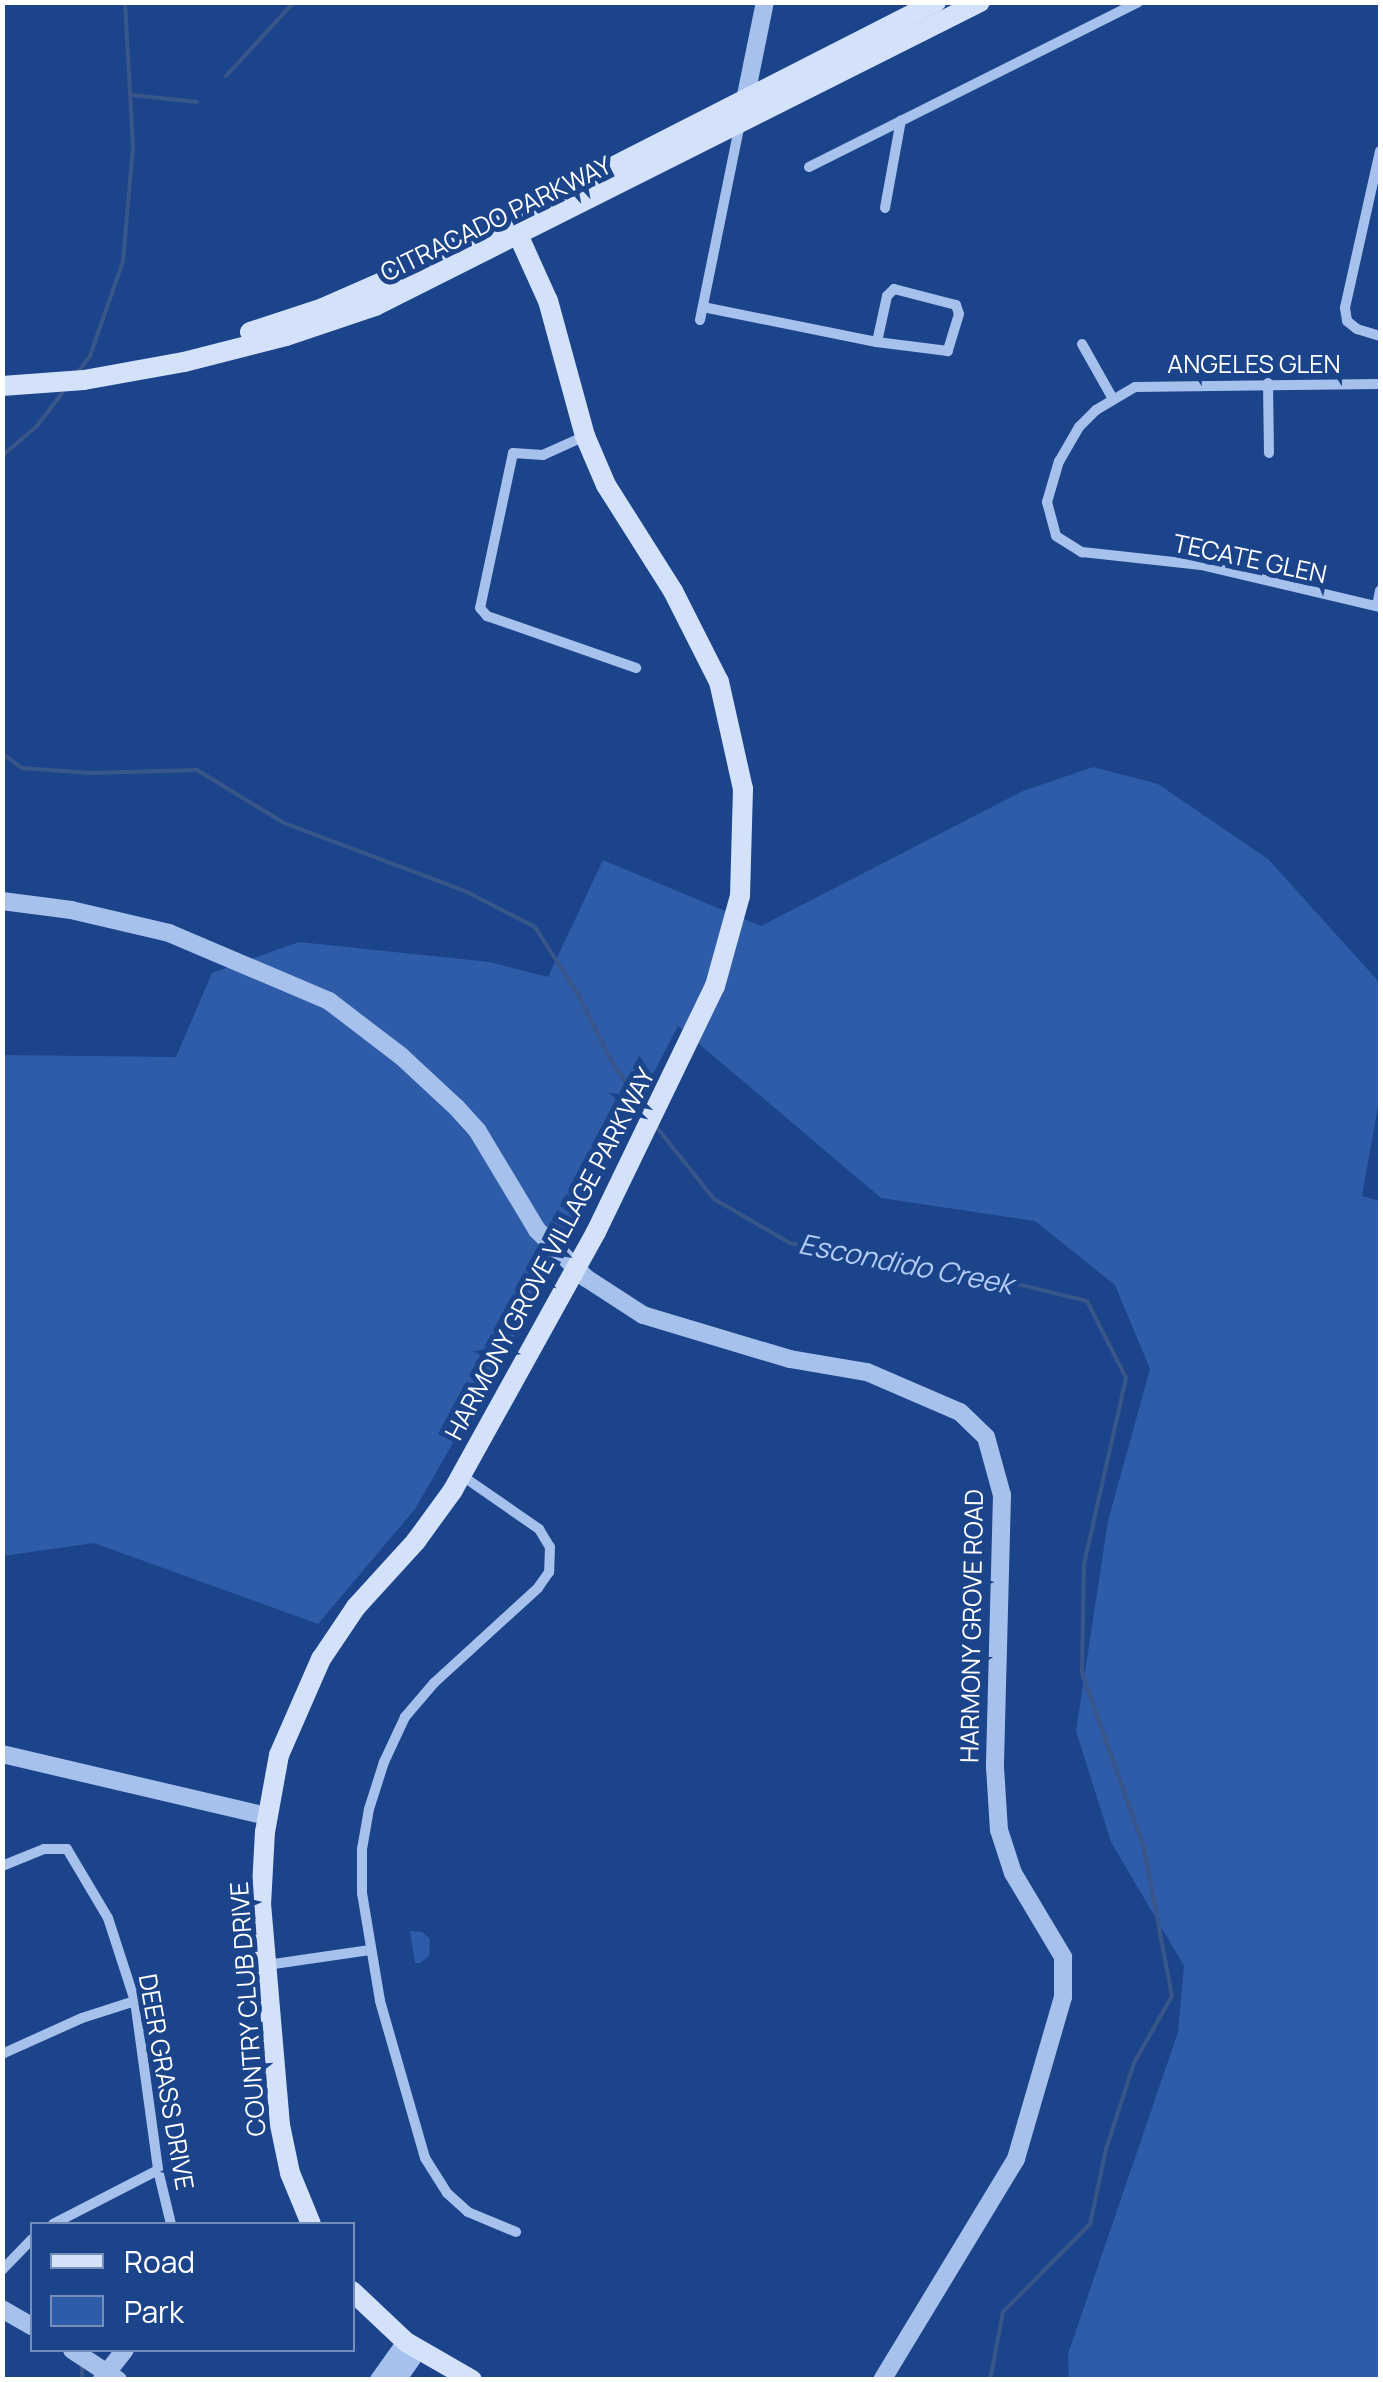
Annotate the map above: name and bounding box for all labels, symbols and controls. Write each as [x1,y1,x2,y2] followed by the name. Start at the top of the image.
[376,150,616,288] street label: CITRACADO PARKWAY
[1167,349,1341,379] street label: ANGELES GLEN
[1171,528,1329,590] street label: TECATE GLEN
[439,1063,661,1445] street label: HARMONY GROVE VILLAGE PARKWAY
[796,1226,1016,1300] water label: Escondido Creek
[955,1488,989,1764] street label: HARMONY GROVE ROAD
[224,1880,272,2138] street label: COUNTRY CLUB DRIVE
[132,1972,200,2192] street label: DEER GRASS DRIVE
[30,2222,355,2352] legend
[124,2241,195,2282] text: Road
[124,2291,184,2332] text: Park

